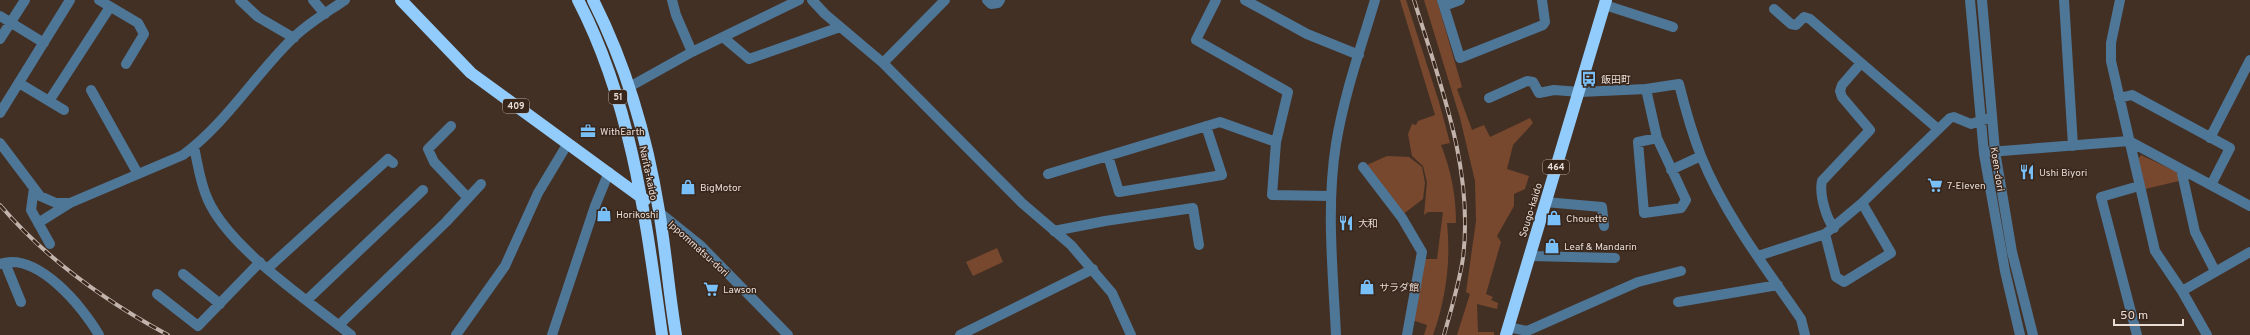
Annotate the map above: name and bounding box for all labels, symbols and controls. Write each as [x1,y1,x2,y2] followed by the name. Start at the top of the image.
[1580,70,1598,88] bus stop icon: 飯田町
[1601,74,1631,87] place label: 飯田町
[609,90,627,104] road number: 51
[503,99,529,113] road number: 409
[579,122,597,140] office icon: WithEarth
[600,126,645,139] place label: WithEarth
[635,145,660,202] street label: Narita-kaido
[1987,146,2006,192] street label: Koen-dori
[1543,160,1569,174] road number: 464
[2018,163,2036,181] restaurant icon: Ushi Biyori
[2039,167,2087,180] place label: Ushi Biyori
[1926,176,1944,194] supermarket icon: 7-Eleven
[679,178,697,196] shop icon: BigMotor
[1947,180,1986,193] place label: 7-Eleven
[1517,181,1546,239] street label: Sougo-kaido
[700,182,741,195] place label: BigMotor
[595,205,613,223] shop icon: Horikoshi
[616,209,658,222] place label: Horikoshi
[1545,209,1563,227] shop icon: Chouette
[1566,213,1607,226] place label: Chouette
[1337,214,1355,232] restaurant icon: 大和
[665,218,731,280] street label: Ippommatsu-dori
[1358,218,1378,231] place label: 大和
[1543,237,1561,255] shop icon: Leaf & Mandarin
[1564,241,1637,254] place label: Leaf & Mandarin
[1358,278,1376,296] shop icon: サラダ館
[702,280,720,298] supermarket icon: Lawson
[1379,282,1419,295] place label: サラダ館
[723,284,757,297] place label: Lawson
[2114,301,2183,327] scale bar
[2120,308,2148,324] text: 50 m

